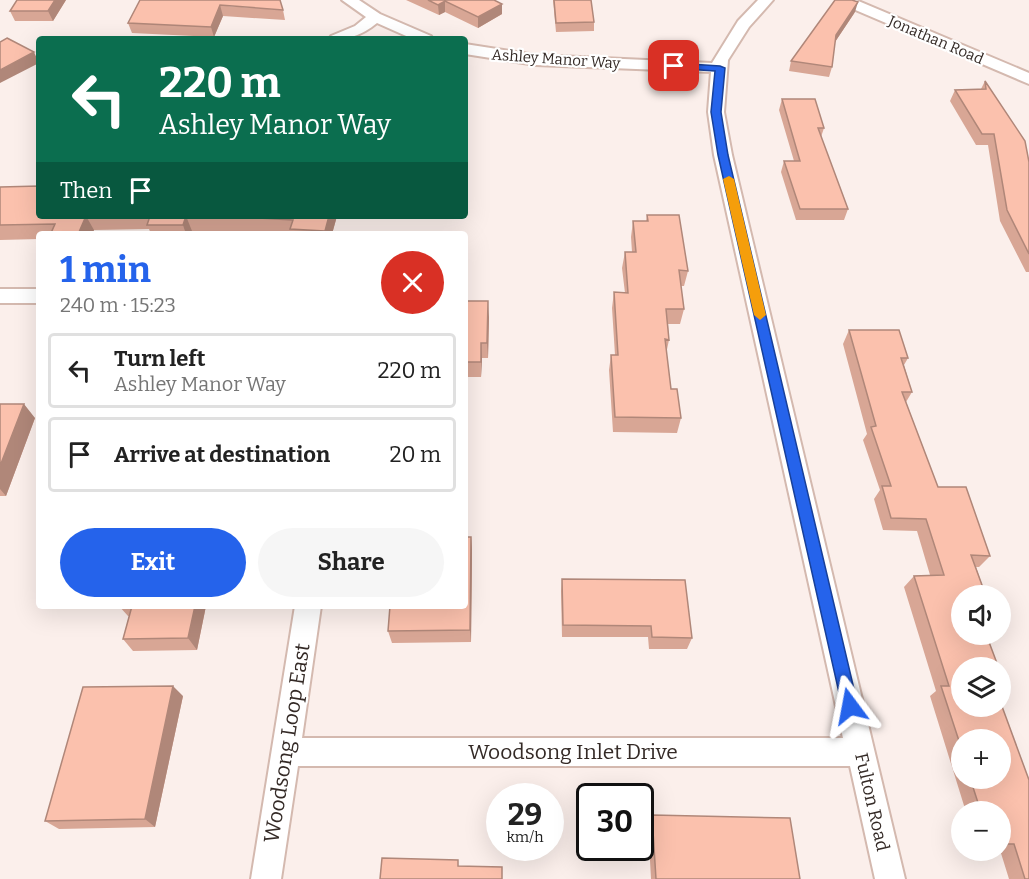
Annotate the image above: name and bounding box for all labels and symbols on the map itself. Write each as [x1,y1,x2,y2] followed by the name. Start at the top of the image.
[885,11,986,68] street label: Jonathan Road
[648,40,699,91] pin
[491,46,621,72] street label: Ashley Manor Way
[258,641,316,845] street label: Woodsong Loop East
[818,674,882,738] position arrow
[468,739,678,765] street label: Woodsong Inlet Drive
[850,751,894,854] street label: Fulton Road
[576,783,654,861] speed limit sign: 30

